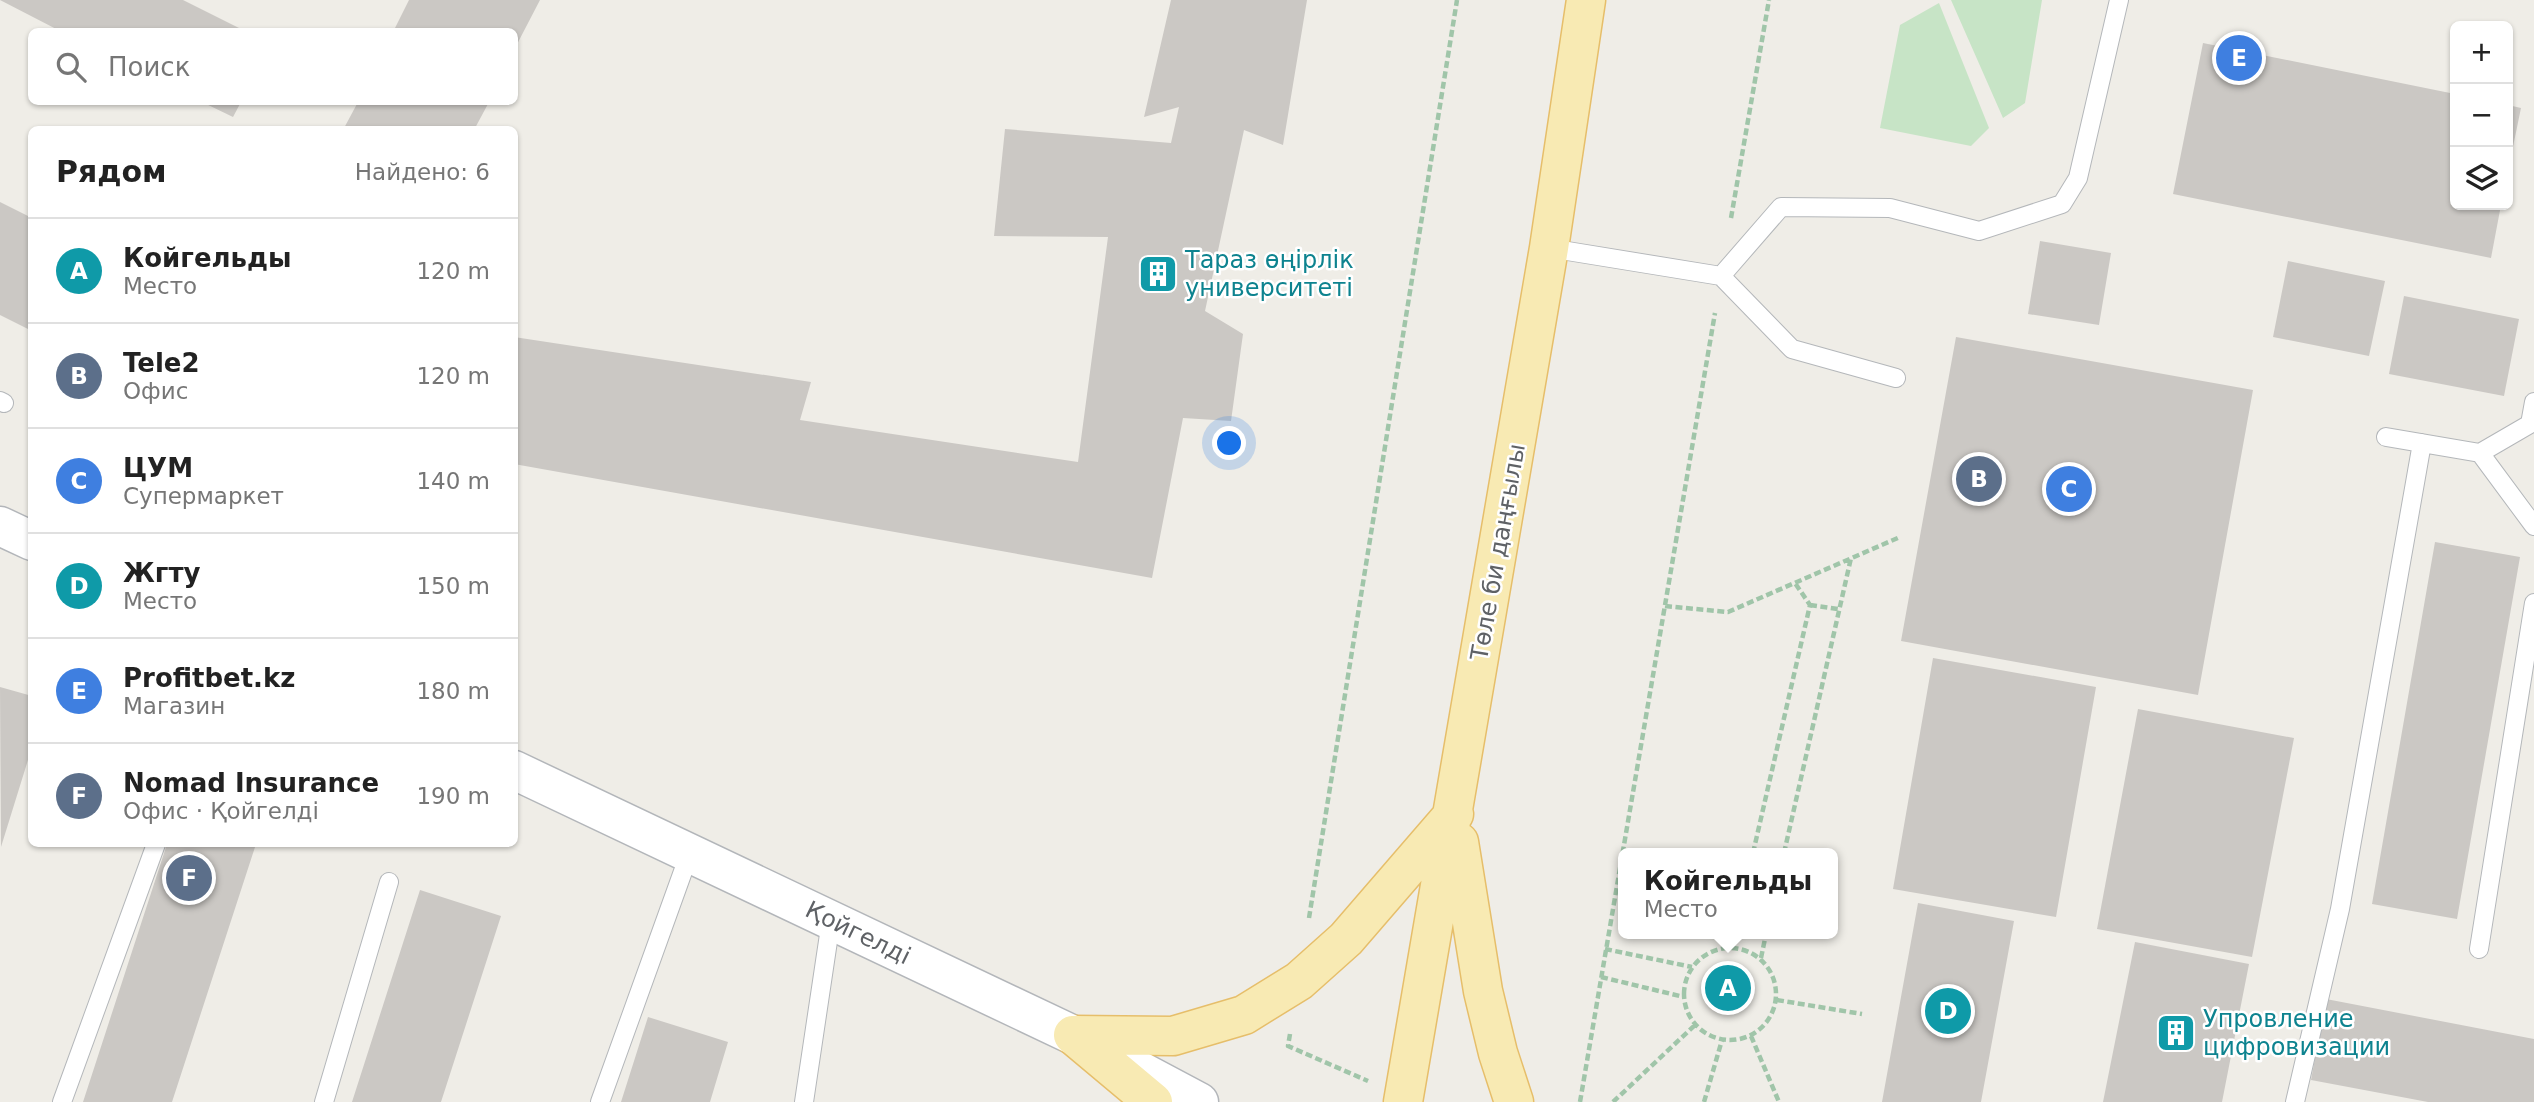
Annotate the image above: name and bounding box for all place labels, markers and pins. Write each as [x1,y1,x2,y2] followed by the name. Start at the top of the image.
[2216,32,2262,84] pin: E
[1184,246,1354,302] place label: Тараз өңірлік университеті
[1137,253,1179,295] building icon: Тараз өңірлік университеті
[1956,453,2002,505] pin: B
[2046,463,2092,515] pin: C
[166,852,212,904] pin: F
[1705,962,1751,1014] pin: A
[1925,985,1971,1037] pin: D
[2203,1005,2390,1061] place label: Упровление цифровизации
[2155,1012,2197,1054] building icon: Упровление цифровизации

